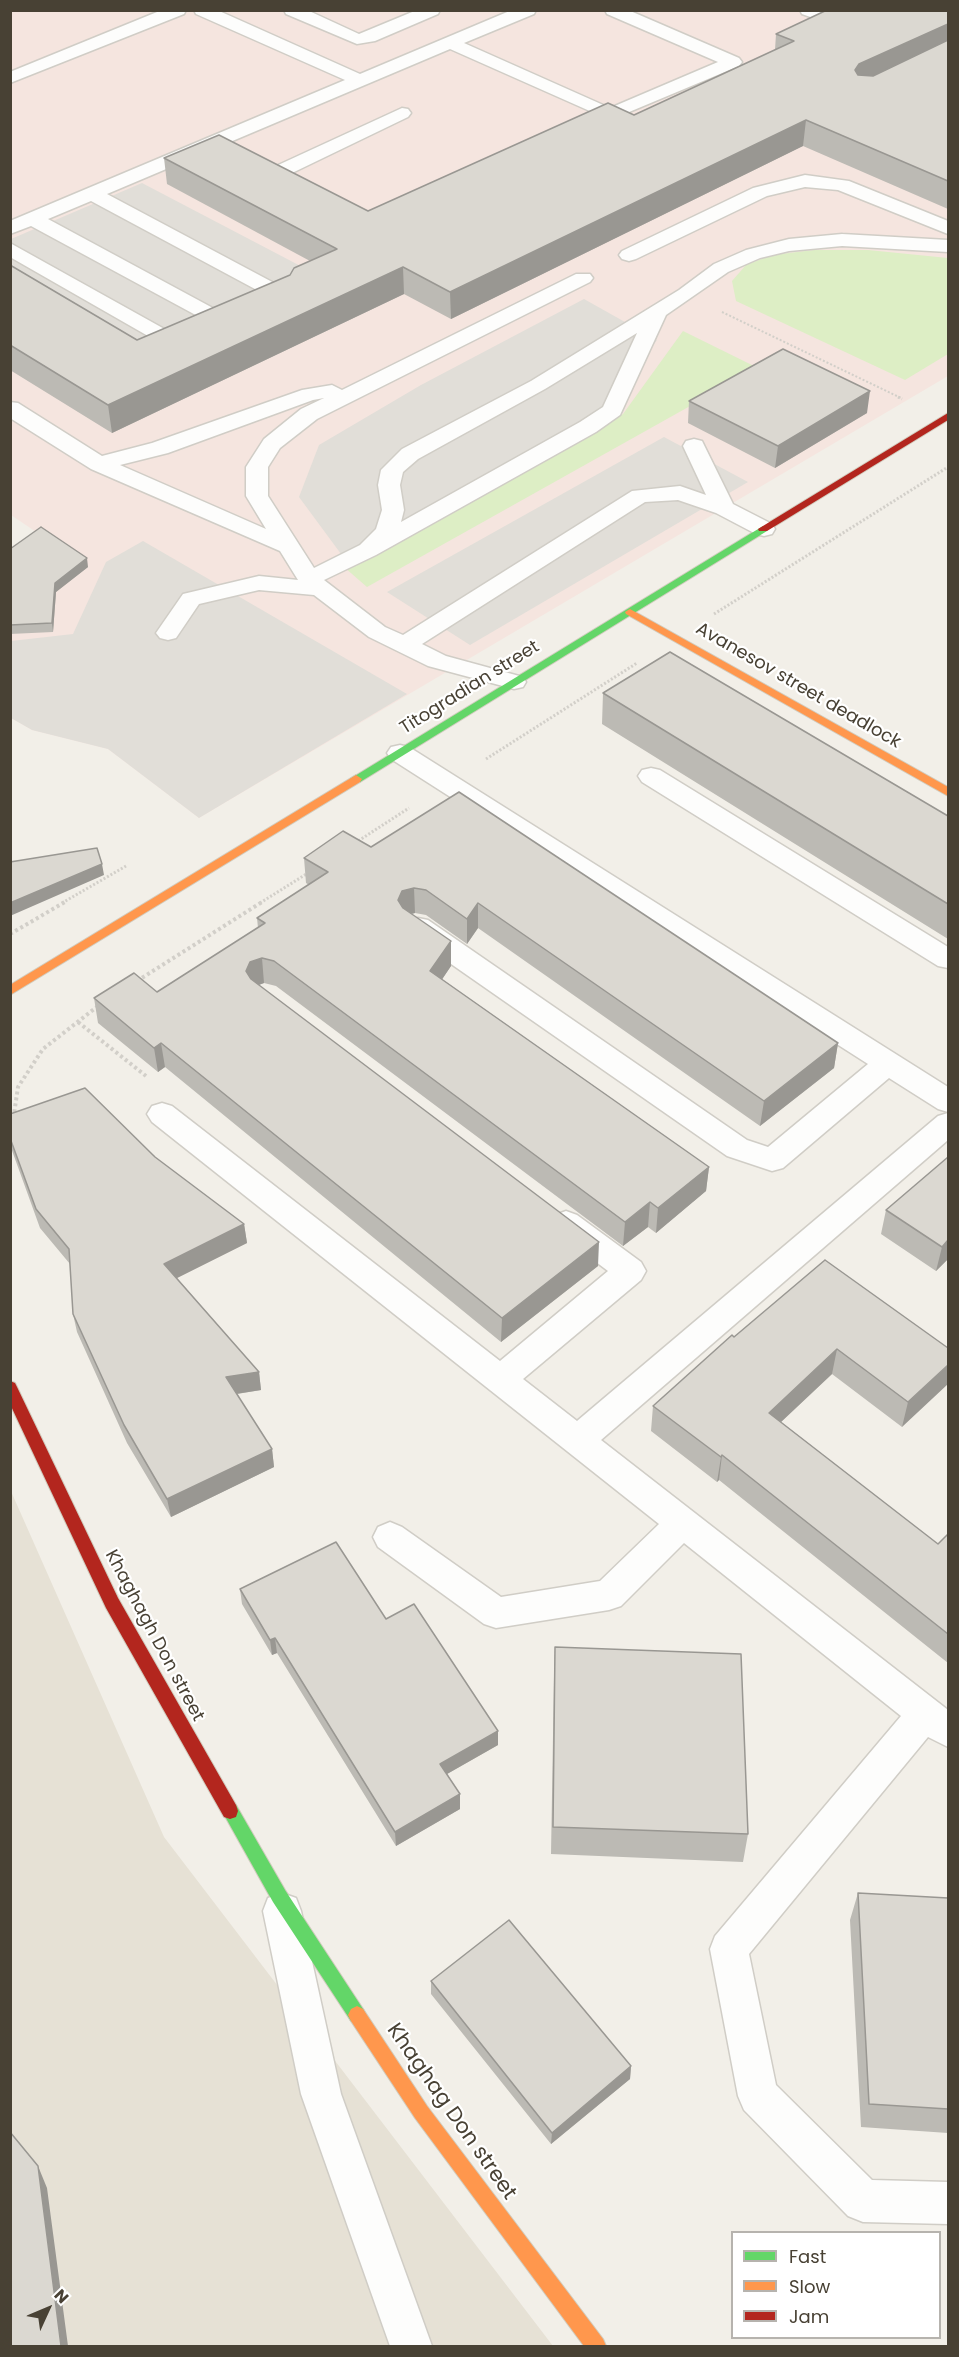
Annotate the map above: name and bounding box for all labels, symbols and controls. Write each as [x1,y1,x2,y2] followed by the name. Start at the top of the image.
[692,618,904,754] street label: Avanesov street deadlock
[396,636,544,740] street label: Titogradian street
[100,1547,208,1725] street label: Khaghagh Don street
[381,2019,521,2205] street label: Khaghag Don street
[731,2231,941,2339] legend
[789,2244,826,2269] text: Fast
[789,2274,830,2299] text: Slow
[18,2279,78,2339] north arrow
[49,2284,74,2308] text: N
[789,2304,829,2329] text: Jam

